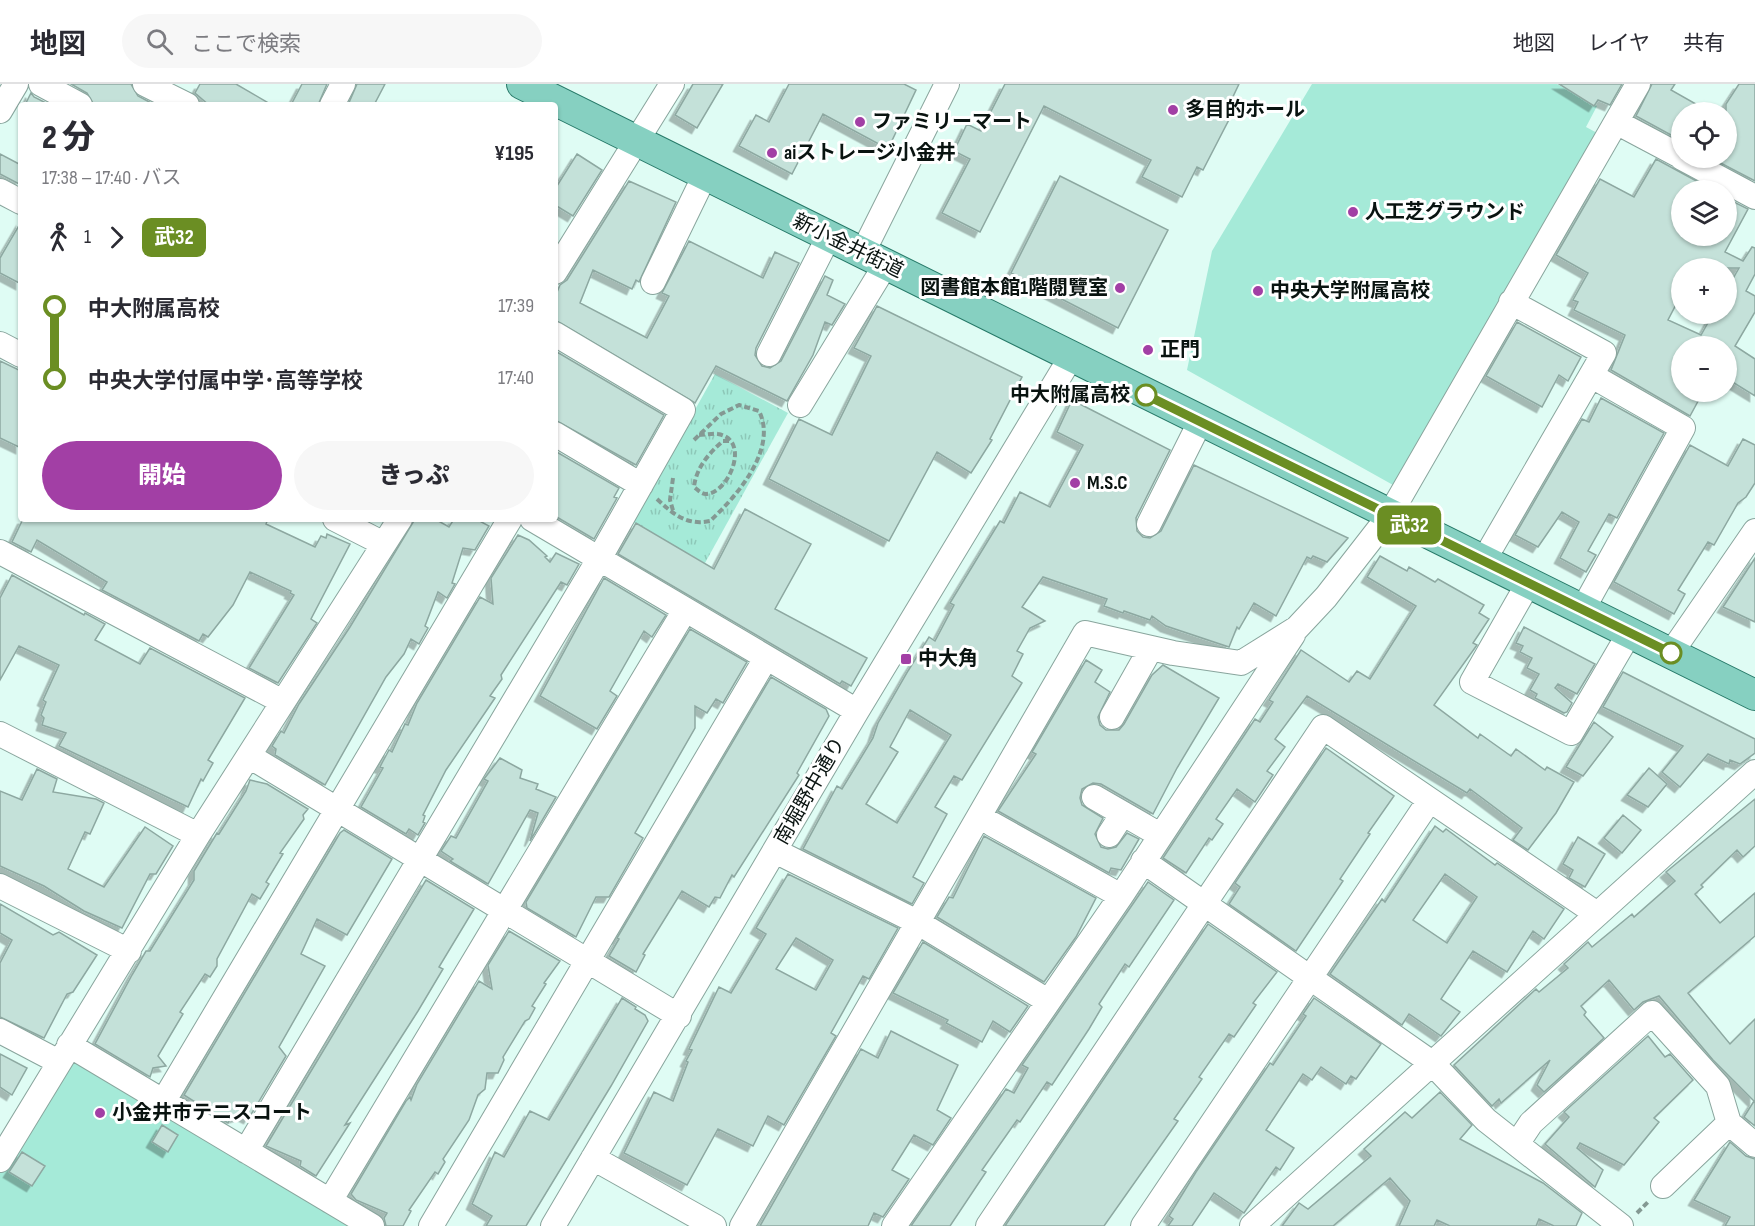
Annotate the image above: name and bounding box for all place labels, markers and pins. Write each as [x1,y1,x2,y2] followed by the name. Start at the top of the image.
[1185,98,1305,122] place label: 多目的ホール
[1166,103,1180,117] marker: 多目的ホール
[872,110,1032,134] place label: ファミリーマート
[853,115,867,129] marker: ファミリーマート
[784,141,956,165] place label: aiストレージ小金井
[765,146,779,160] marker: aiストレージ小金井
[1365,200,1525,224] place label: 人工芝グラウンド
[1346,205,1360,219] marker: 人工芝グラウンド
[920,276,1108,300] place label: 図書館本館1階閱覽室
[1270,279,1430,303] place label: 中央大学附属高校
[1113,281,1127,295] marker: 図書館本館1階閱覽室
[1251,284,1265,298] marker: 中央大学附属高校
[1160,338,1200,362] place label: 正門
[1141,343,1155,357] marker: 正門
[1010,383,1130,407] place label: 中大附属高校
[1135,384,1157,406] marker: 中大附属高校
[1087,471,1128,495] place label: M.S.C
[1068,476,1082,490] marker: M.S.C
[1660,642,1682,664] unlabelled marker
[918,647,978,671] place label: 中大角
[899,652,913,666] marker: 中大角
[112,1101,312,1125] place label: 小金井市テニスコート
[93,1106,107,1120] marker: 小金井市テニスコート

